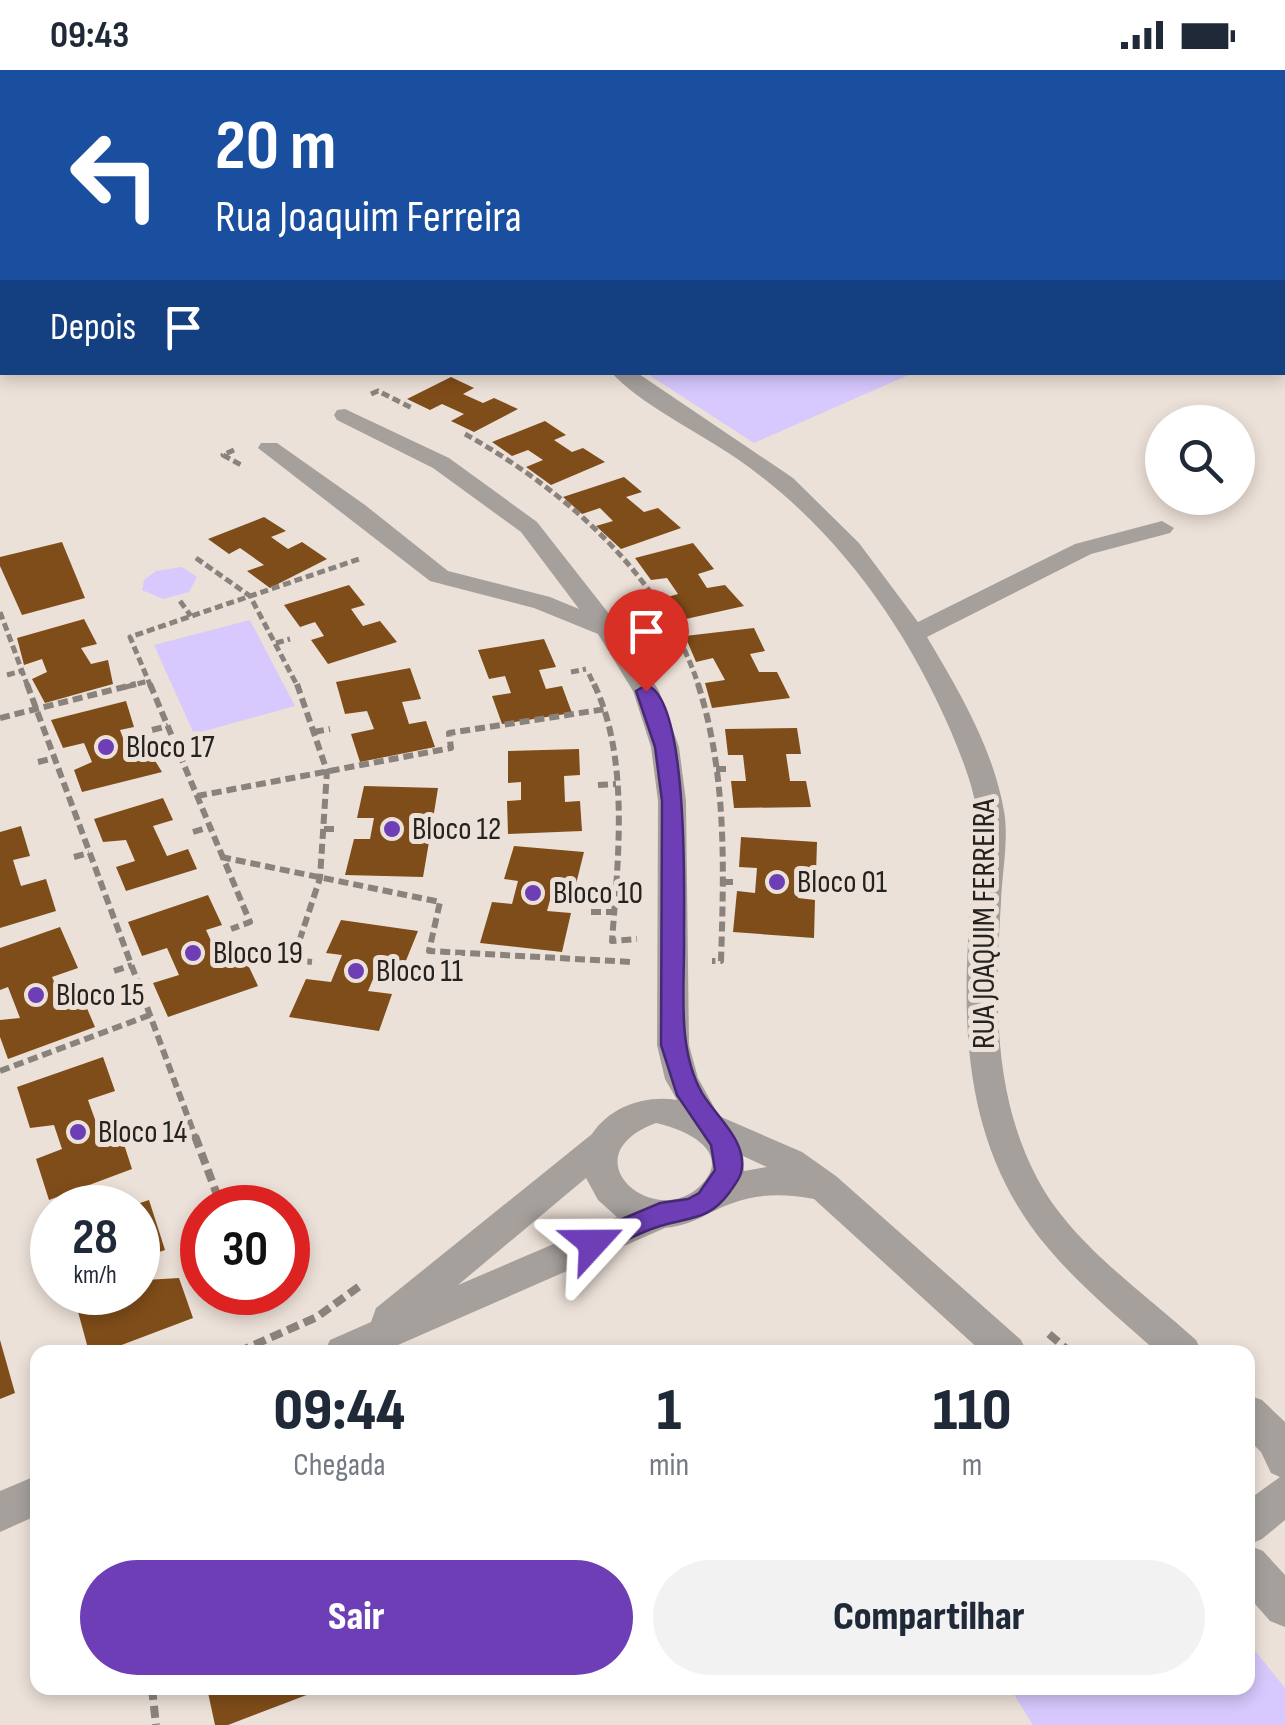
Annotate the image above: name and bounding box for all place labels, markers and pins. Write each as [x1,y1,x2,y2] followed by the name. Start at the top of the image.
[604,589,689,692] pin
[126,728,215,767] place label: Bloco 17
[95,736,117,758] marker: Bloco 17
[412,810,501,849] place label: Bloco 12
[381,818,403,840] marker: Bloco 12
[797,863,887,902] place label: Bloco 01
[766,871,788,893] marker: Bloco 01
[553,874,643,913] place label: Bloco 10
[522,882,544,904] marker: Bloco 10
[213,934,303,973] place label: Bloco 19
[182,942,204,964] marker: Bloco 19
[376,952,463,991] place label: Bloco 11
[345,960,367,982] marker: Bloco 11
[56,976,145,1015] place label: Bloco 15
[25,984,47,1006] marker: Bloco 15
[98,1113,187,1152] place label: Bloco 14
[67,1121,89,1143] marker: Bloco 14

